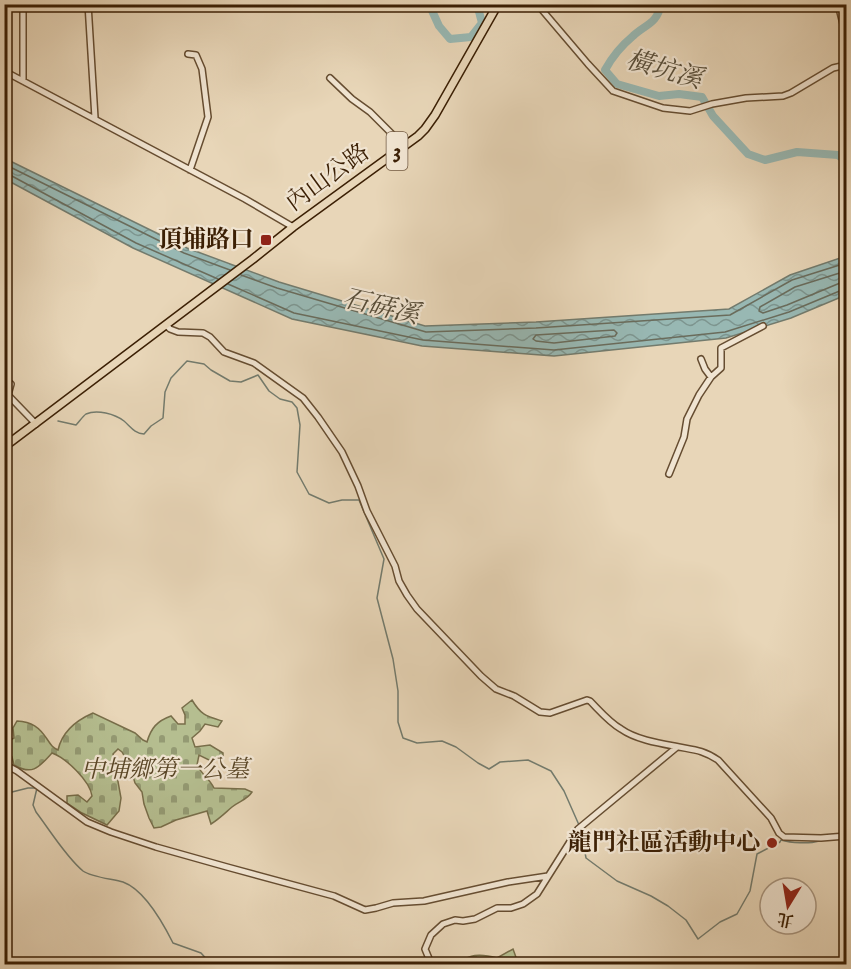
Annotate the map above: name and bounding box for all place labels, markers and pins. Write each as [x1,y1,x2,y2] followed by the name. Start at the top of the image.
[158,225,254,256] place label: 頂埔路口
[259,233,273,247] marker: 頂埔路口
[568,828,760,859] place label: 龍門社區活動中心
[765,836,779,850] marker: 龍門社區活動中心

